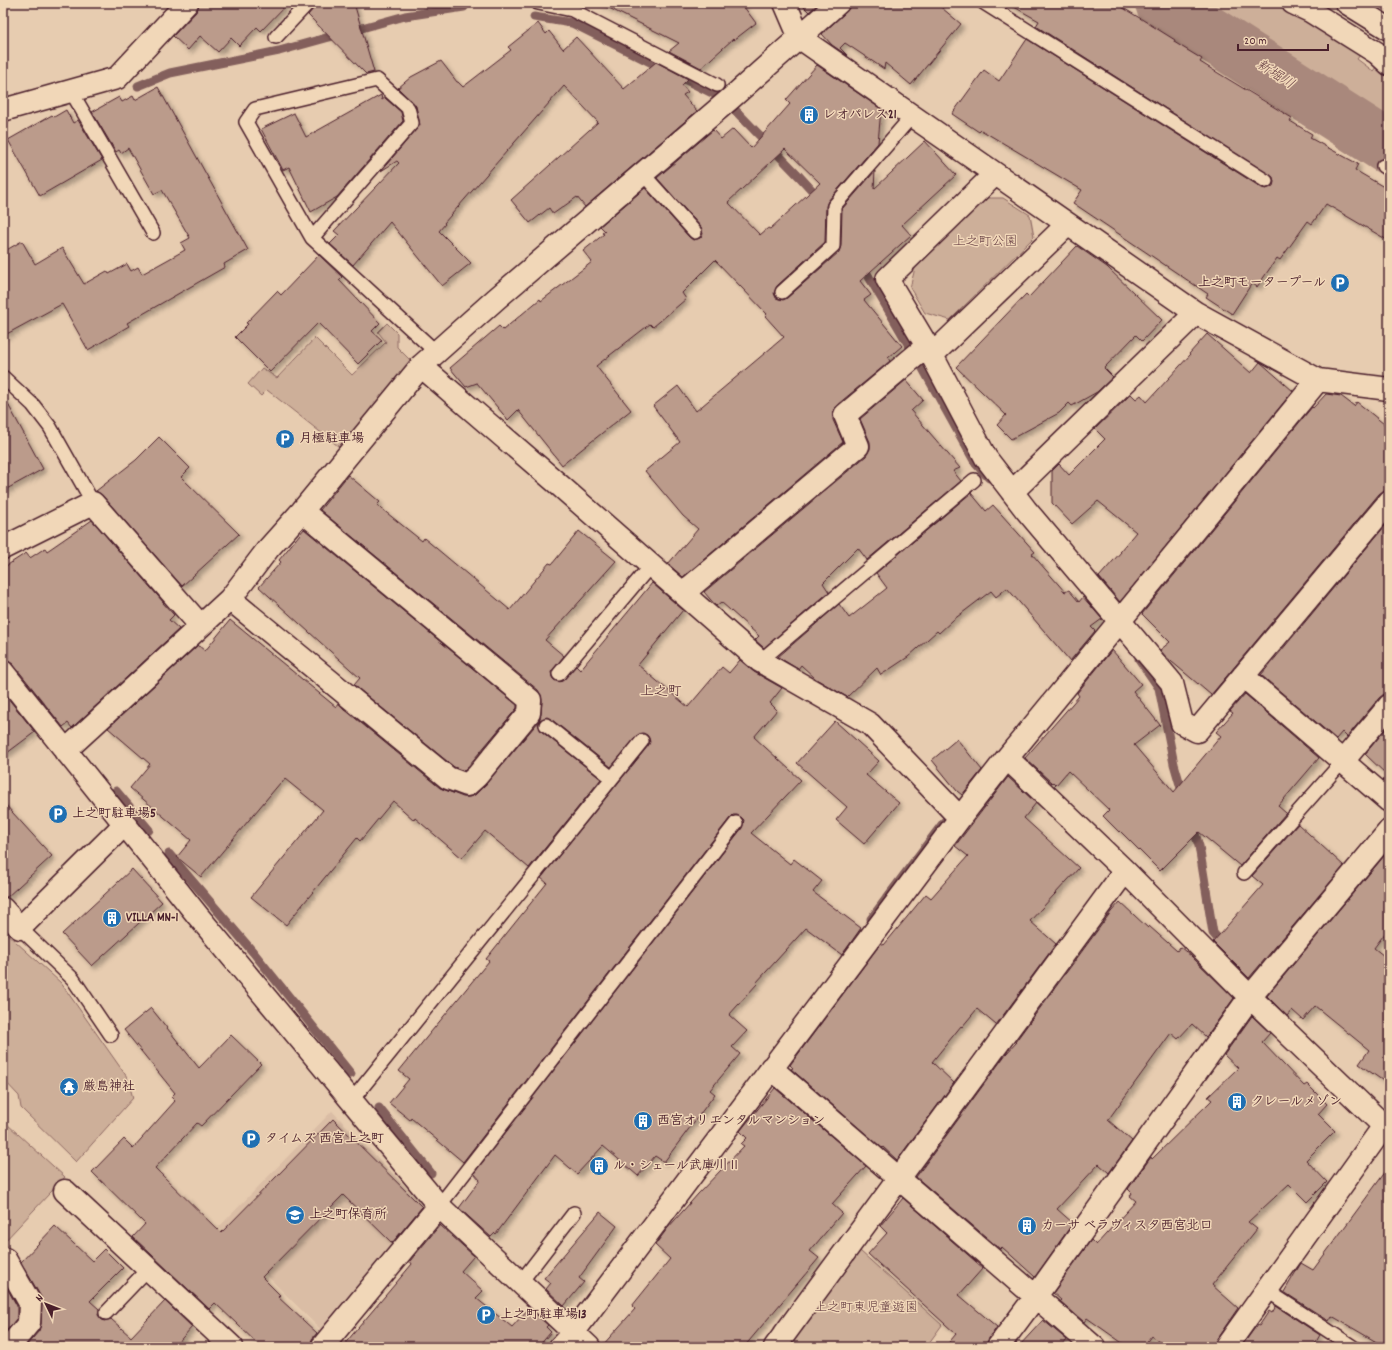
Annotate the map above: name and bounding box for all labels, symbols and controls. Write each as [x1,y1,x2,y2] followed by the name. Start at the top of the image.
[1238,26,1328,52] scale bar
[1244,33,1267,50] text: 20 m
[1252,55,1298,95] water label: 新堀川
[798,104,820,126] building icon: レオパレス21
[823,106,897,125] place label: レオパレス21
[952,233,1018,252] park label: 上之町公園
[1329,272,1351,294] parking icon: 上之町モータープール
[1198,274,1326,293] place label: 上之町モータープール
[274,428,296,450] parking icon: 月極駐車場
[299,430,364,449] place label: 月極駐車場
[640,682,682,702] district label: 上之町
[47,803,69,825] parking icon: 上之町駐車場5
[72,805,156,824] place label: 上之町駐車場5
[101,907,123,929] building icon: VILLA MN-1
[126,909,178,928] place label: VILLA MN-1
[58,1076,80,1098] temple icon: 厳島神社
[83,1078,135,1097] place label: 厳島神社
[1226,1091,1248,1113] building icon: クレールメゾン
[1251,1093,1342,1112] place label: クレールメゾン
[632,1110,654,1132] building icon: 西宮オリエンタルマンション
[657,1112,825,1131] place label: 西宮オリエンタルマンション
[240,1128,262,1150] parking icon: タイムズ 西宮上之町
[265,1130,384,1149] place label: タイムズ 西宮上之町
[588,1155,610,1177] building icon: ル・シェール武庫川Ⅱ
[613,1157,741,1176] place label: ル・シェール武庫川Ⅱ
[284,1204,306,1226] school or university icon: 上之町保育所
[309,1206,387,1225] place label: 上之町保育所
[1016,1215,1038,1237] building icon: カーサ ベラヴィスタ西宮北口
[1041,1217,1213,1236] place label: カーサ ベラヴィスタ西宮北口
[26,1284,66,1324] north arrow
[32,1291,48,1306] text: N
[814,1299,918,1318] park label: 上之町東児童遊園
[475,1304,497,1326] parking icon: 上之町駐車場13
[500,1306,587,1325] place label: 上之町駐車場13

